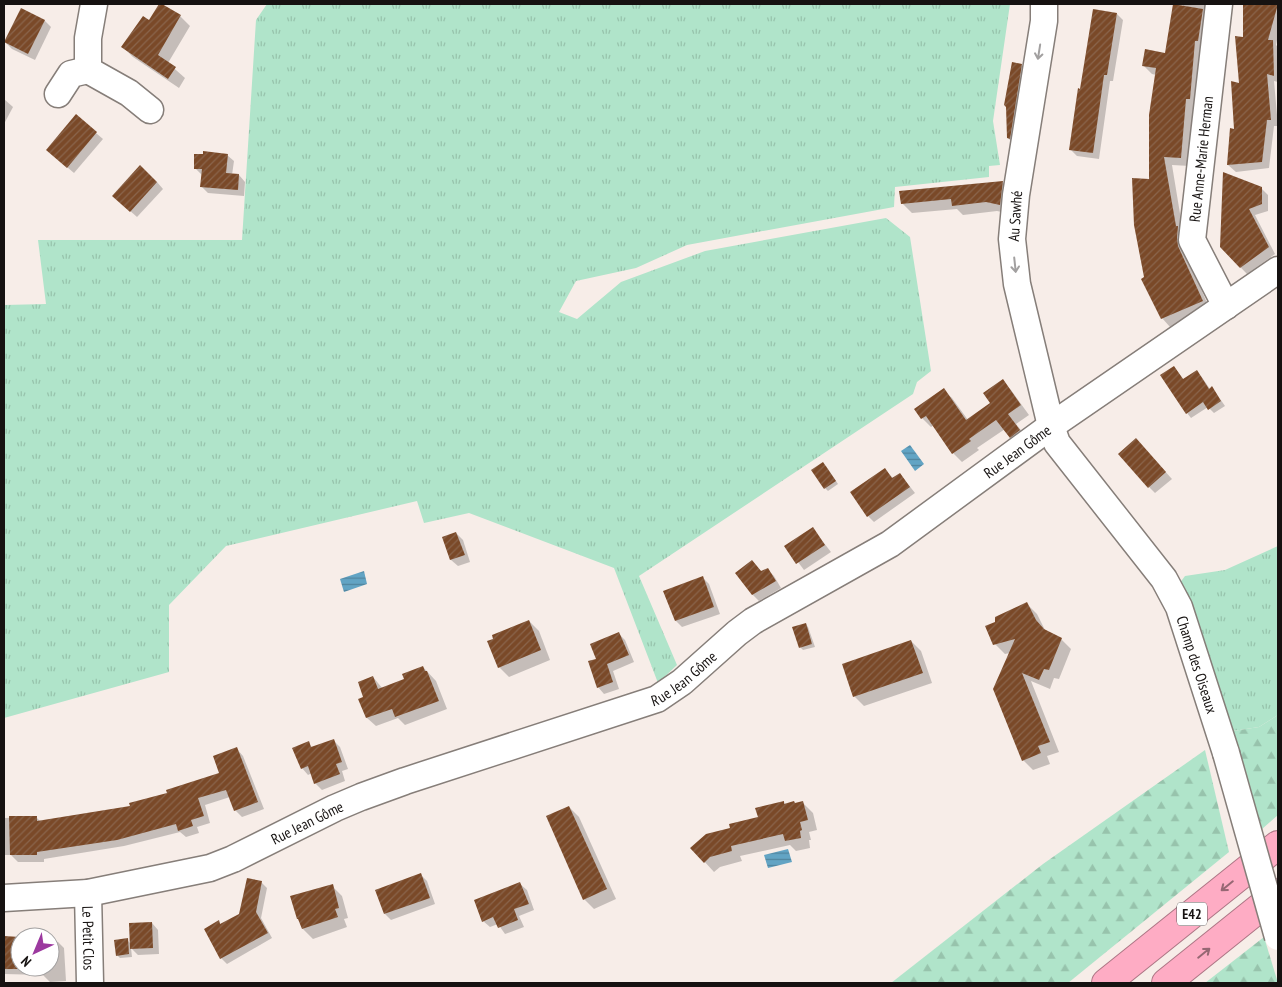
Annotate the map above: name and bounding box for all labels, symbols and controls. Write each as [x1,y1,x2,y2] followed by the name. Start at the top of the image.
[1034,44,1044,60] one-way arrow
[1185,95,1217,223] street label: Rue Anne-Marie Herman
[1004,190,1026,242] street label: Au Sawhé
[1010,257,1020,273] one-way arrow
[980,420,1054,482] street label: Rue Jean Gôme
[1173,613,1222,716] street label: Champ des Oiseaux
[649,647,720,710] street label: Rue Jean Gôme
[268,796,346,848] street label: Rue Jean Gôme
[1220,881,1233,892] one-way arrow
[1177,902,1207,926] road number: E42
[79,906,99,970] street label: Le Petit Clos
[10,927,60,977] north arrow
[1197,947,1210,958] one-way arrow
[17,952,35,970] text: N

